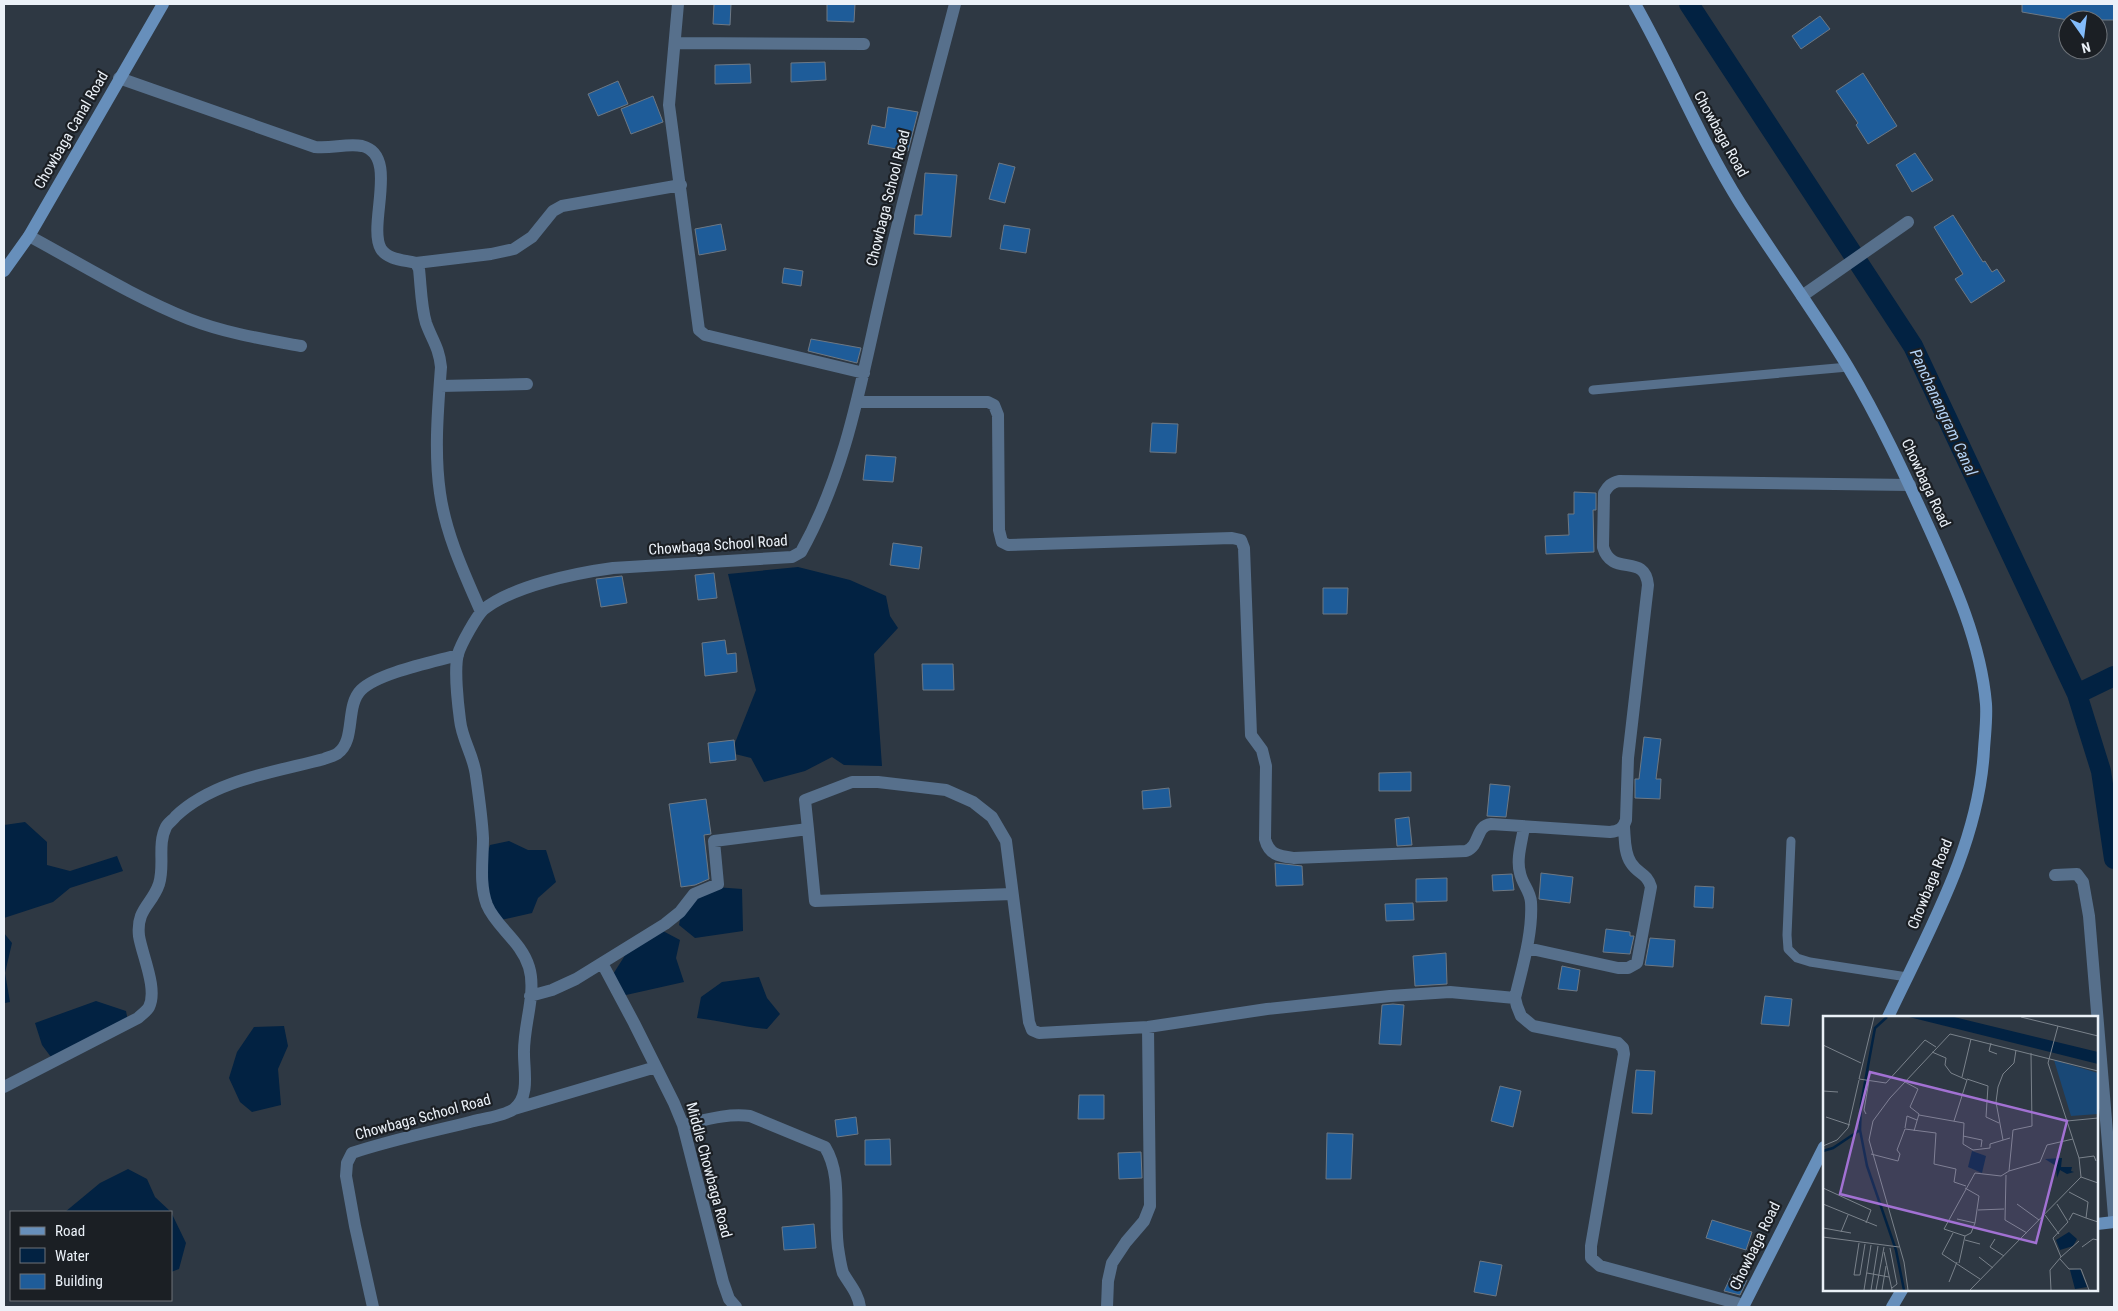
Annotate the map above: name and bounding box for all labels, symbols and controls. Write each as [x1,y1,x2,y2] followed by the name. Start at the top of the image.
[2058,10,2108,60] north arrow
[2080,39,2092,56] text: N
[30,68,112,192] street label: Chowbaga Canal Road
[1690,88,1752,180] street label: Chowbaga Road
[862,128,914,268] street label: Chowbaga School Road
[1906,346,1981,479] water label: Panchanangram Canal
[1898,436,1954,530] street label: Chowbaga Road
[648,531,788,559] street label: Chowbaga School Road
[1904,836,1956,932] street label: Chowbaga Road
[1823,1016,2098,1291] inset map
[353,1090,493,1144] street label: Chowbaga School Road
[682,1100,736,1240] street label: Middle Chowbaga Road
[1726,1199,1784,1293] street label: Chowbaga Road
[10,1211,172,1301] legend
[55,1222,85,1240] text: Road
[55,1247,90,1265] text: Water
[55,1272,103,1290] text: Building

